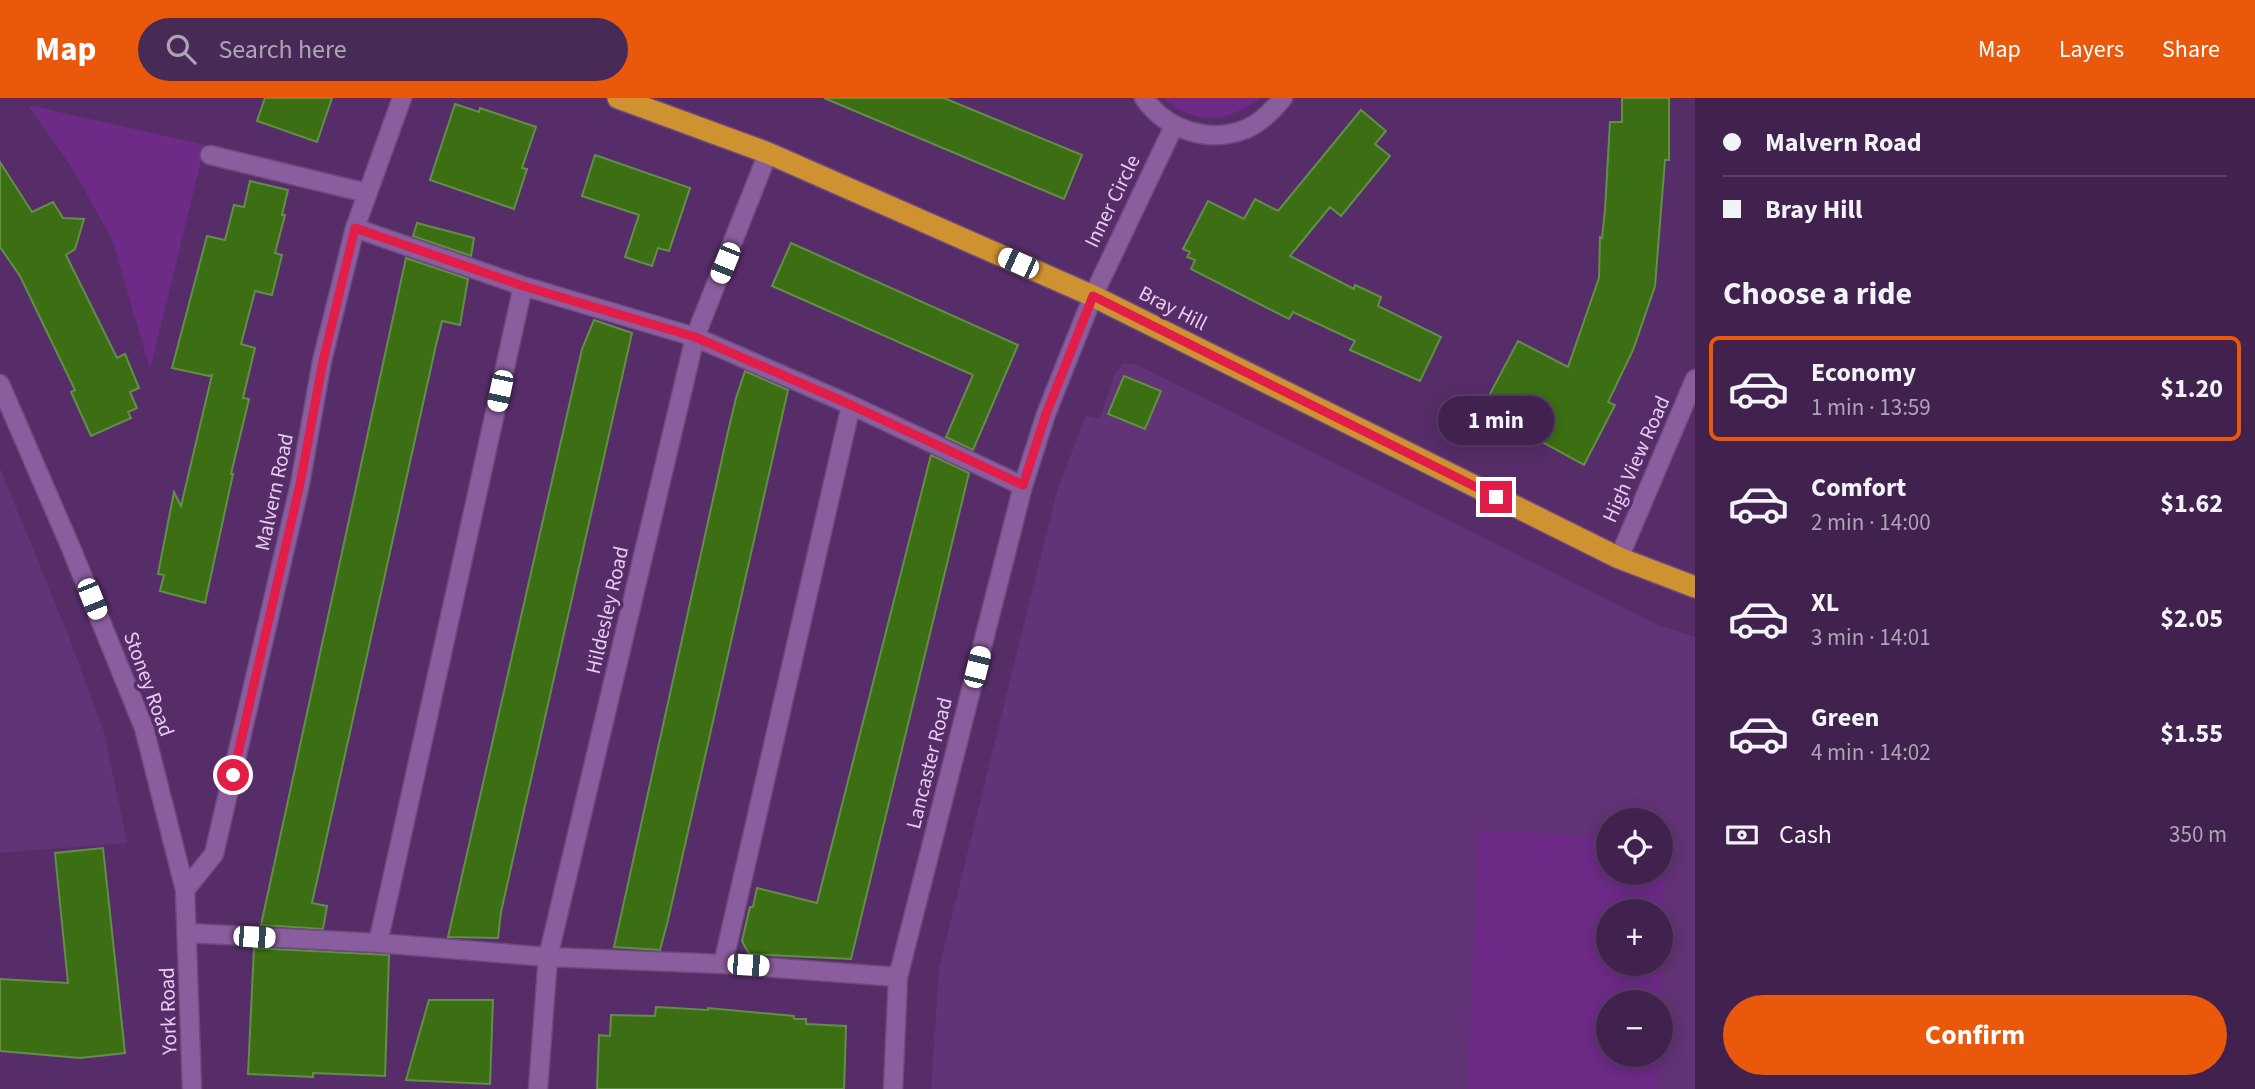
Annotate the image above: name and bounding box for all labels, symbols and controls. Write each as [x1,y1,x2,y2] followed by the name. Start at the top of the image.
[138,18,628,81] search box
[35,26,96,73] text: Map
[162,30,200,68] icon: search
[218,31,347,68] text: Search here
[1978,32,2021,67] text: Map
[2059,32,2124,67] text: Layers
[2162,32,2220,67] text: Share
[1765,124,1922,161] text: Malvern Road
[1077,149,1147,253] street label: Inner Circle
[1765,191,1862,228] text: Bray Hill
[708,240,743,286] car
[995,245,1042,281] car
[1723,271,1912,317] text: Choose a ride
[1134,278,1212,338] street label: Bray Hill
[1811,354,1916,391] text: Economy
[1727,357,1790,420] icon: car
[486,368,515,414] car
[2160,370,2223,407] text: $1.20
[1595,391,1677,527] street label: High View Road
[1811,391,1931,424] text: 1 min · 13:59
[1438,396,1554,444] callout: 1 min
[1468,404,1524,437] text: 1 min
[247,430,301,554] street label: Malvern Road
[1811,469,1906,506] text: Comfort
[1727,472,1790,535] icon: car
[1480,481,1512,513] route end
[2160,485,2223,522] text: $1.62
[1811,506,1931,539] text: 2 min · 14:00
[578,543,636,677] street label: Hildesley Road
[75,576,110,622] car
[1811,584,1839,621] text: XL
[1727,587,1790,650] icon: car
[2160,600,2223,637] text: $2.05
[1811,621,1931,654] text: 3 min · 14:01
[116,627,182,741] street label: Stoney Road
[962,644,993,690] car
[898,694,960,832] street label: Lancaster Road
[1811,699,1879,736] text: Green
[1727,702,1790,765] icon: car
[2160,715,2223,752] text: $1.55
[1811,736,1931,769] text: 4 min · 14:02
[217,759,249,791] route start
[1596,808,1673,1067] map controls
[1596,808,1673,885] button: locate
[1723,816,1761,854] icon: cash
[1779,816,1832,853] text: Cash
[2169,818,2227,851] text: 350 m
[1596,899,1673,976] button: +
[233,925,276,949] car
[727,953,770,977] car
[151,967,185,1056] street label: York Road
[1596,990,1673,1067] button: −
[1723,995,2227,1075] button: Confirm

